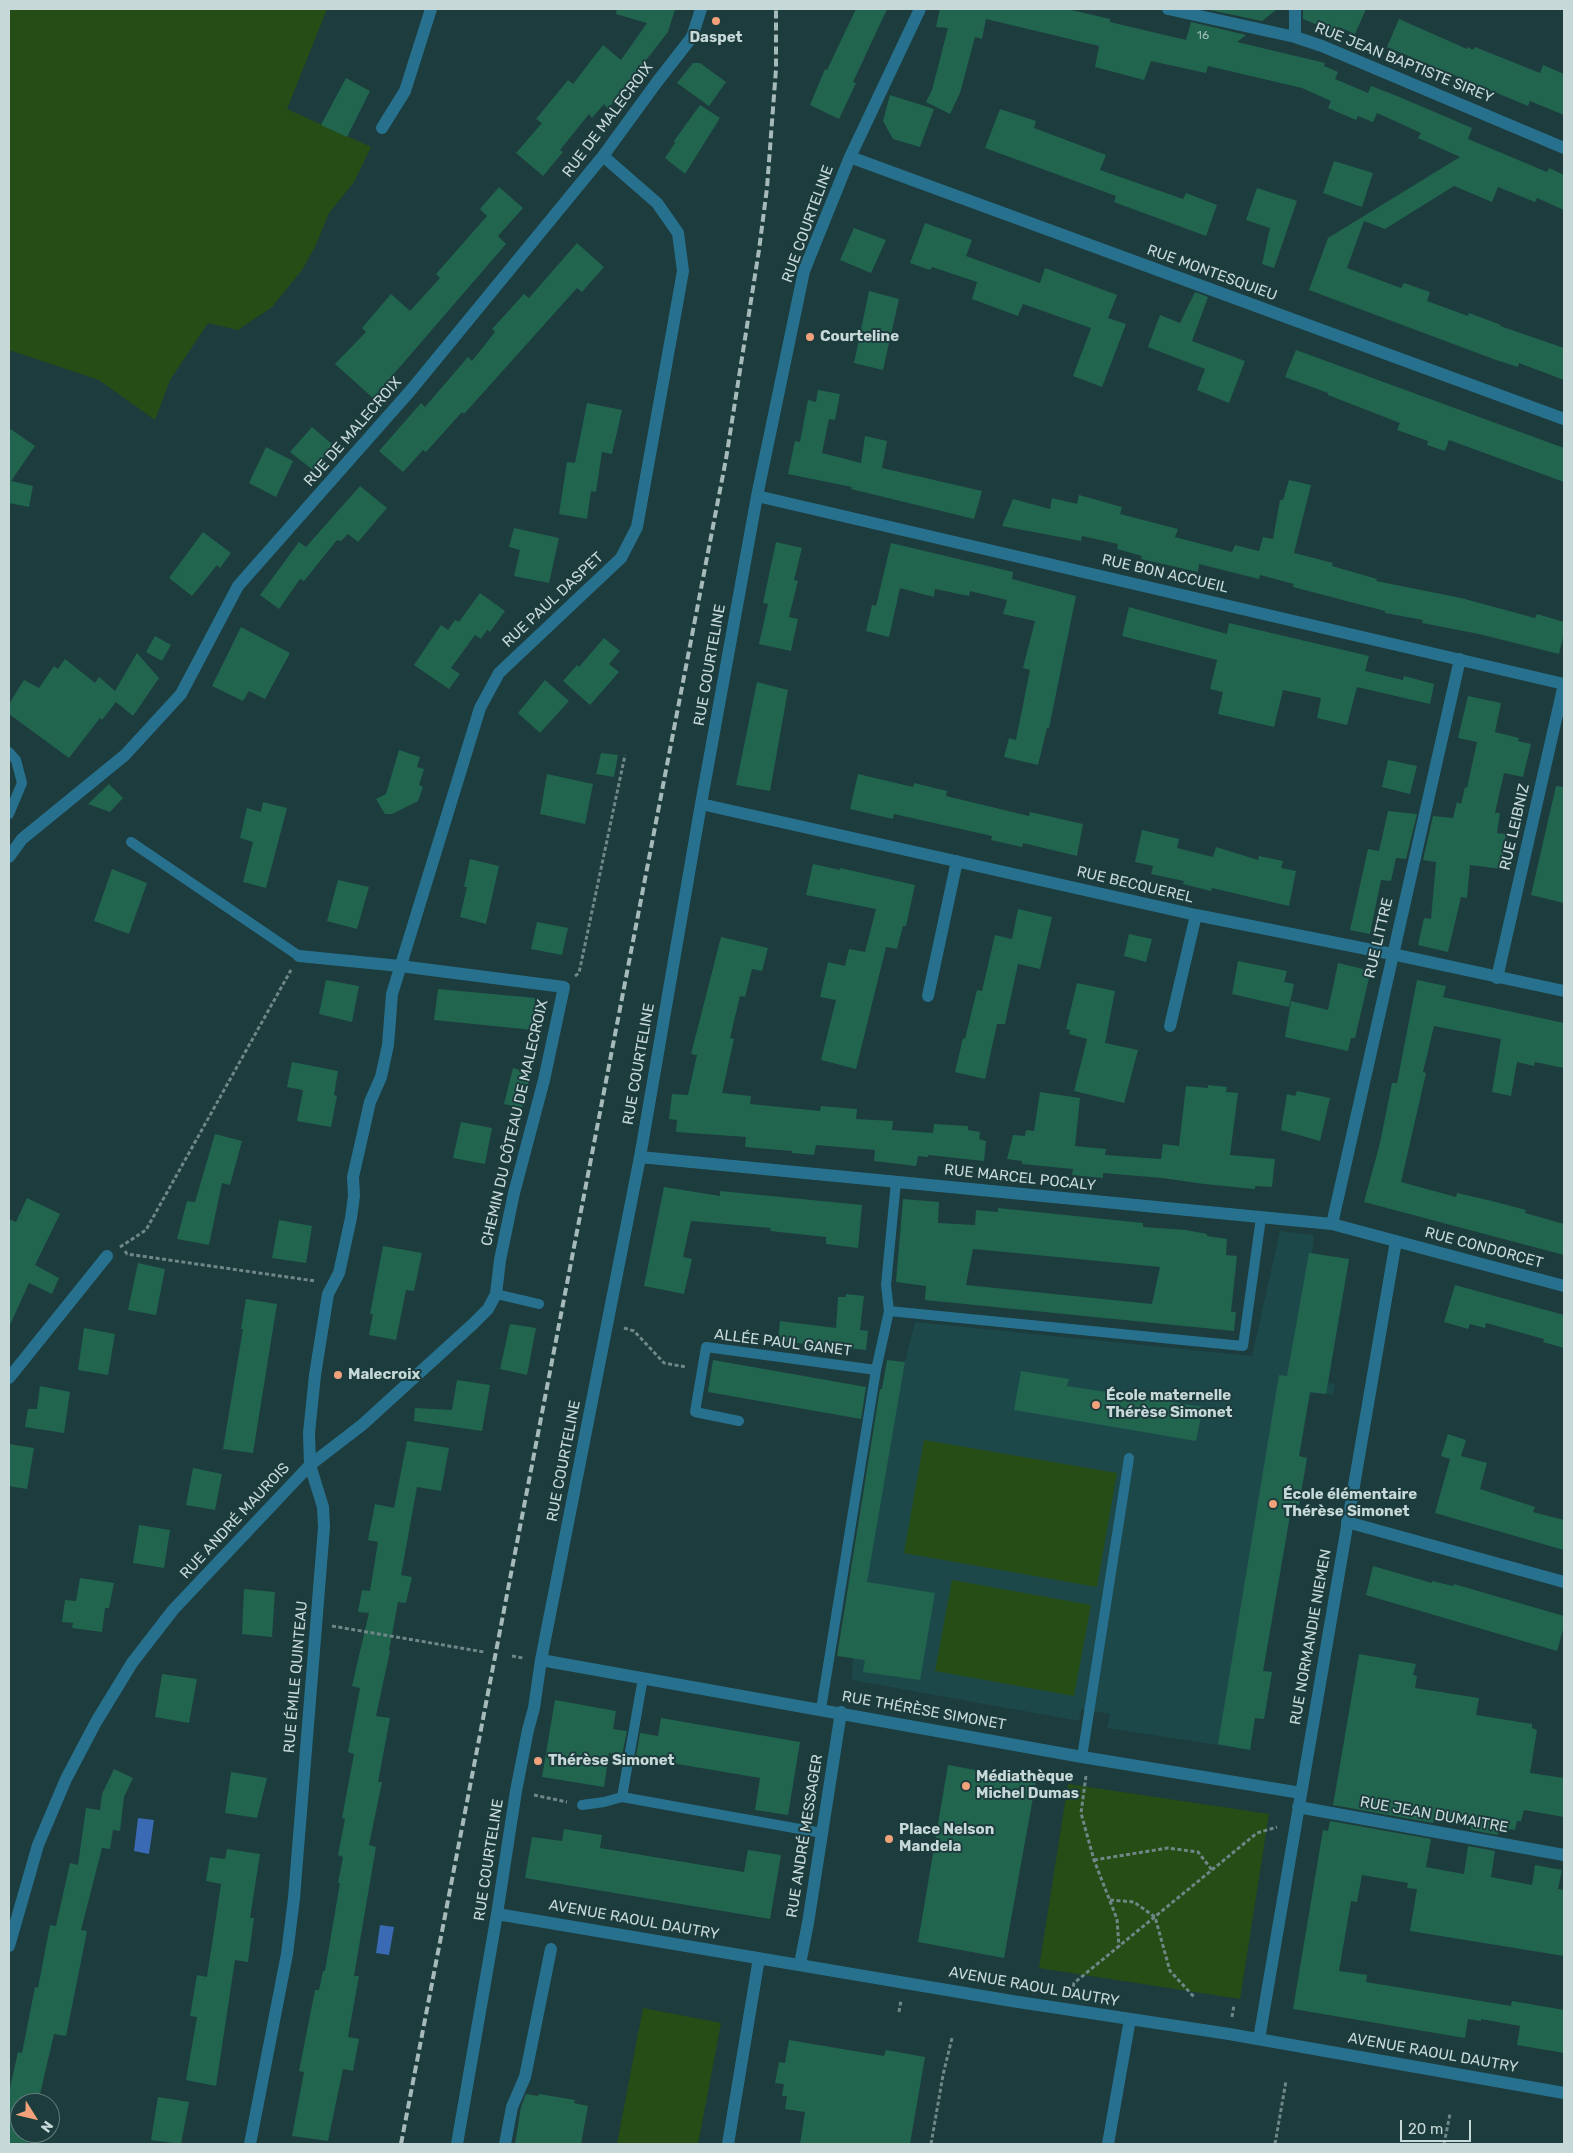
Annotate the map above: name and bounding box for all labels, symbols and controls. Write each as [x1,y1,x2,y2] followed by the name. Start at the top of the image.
[710,15,722,27] marker: Daspet
[1312,19,1496,107] street label: RUE JEAN BAPTISTE SIREY
[689,29,743,47] place label: Daspet
[1197,29,1209,43] house number: 16
[559,59,657,181] street label: RUE DE MALECROIX
[778,163,838,285] street label: RUE COURTELINE
[1145,241,1279,305] street label: RUE MONTESQUIEU
[820,328,899,346] place label: Courteline
[804,331,816,343] marker: Courteline
[301,374,405,490] street label: RUE DE MALECROIX
[499,549,607,651] street label: RUE PAUL DASPET
[1100,551,1230,597] street label: RUE BON ACCUEIL
[690,603,730,727] street label: RUE COURTELINE
[1496,782,1534,872] street label: RUE LEIBNIZ
[1075,863,1195,907] street label: RUE BECQUEREL
[1361,896,1397,980] street label: RUE LITTRE
[478,998,552,1248] street label: CHEMIN DU CÔTEAU DE MALECROIX
[619,1002,659,1126] street label: RUE COURTELINE
[943,1161,1097,1195] street label: RUE MARCEL POCALY
[1423,1224,1545,1272] street label: RUE CONDORCET
[713,1326,853,1360] street label: ALLÉE PAUL GANET
[348,1366,420,1384] place label: Malecroix
[332,1369,344,1381] marker: Malecroix
[1106,1387,1233,1422] place label: École maternelle Thérèse Simonet
[543,1399,585,1523] street label: RUE COURTELINE
[1090,1399,1102,1411] marker: École maternelle Thérèse Simonet
[177,1459,293,1583] street label: RUE ANDRÉ MAUROIS
[1283,1486,1417,1521] place label: École élémentaire Thérèse Simonet
[1267,1498,1279,1510] marker: École élémentaire Thérèse Simonet
[1287,1548,1335,1726] street label: RUE NORMANDIE NIEMEN
[280,1600,312,1754] street label: RUE ÉMILE QUINTEAU
[841,1688,1007,1734] street label: RUE THÉRÈSE SIMONET
[548,1752,675,1770] place label: Thérèse Simonet
[783,1753,827,1919] street label: RUE ANDRÉ MESSAGER
[532,1755,544,1767] marker: Thérèse Simonet
[976,1768,1079,1803] place label: Médiathèque Michel Dumas
[960,1780,972,1792] marker: Médiathèque Michel Dumas
[1358,1793,1510,1837] street label: RUE JEAN DUMAITRE
[470,1798,508,1922] street label: RUE COURTELINE
[899,1821,994,1856] place label: Place Nelson Mandela
[883,1833,895,1845] marker: Place Nelson Mandela
[547,1896,721,1944] street label: AVENUE RAOUL DAUTRY
[947,1963,1121,2011] street label: AVENUE RAOUL DAUTRY
[1346,2029,1520,2077] street label: AVENUE RAOUL DAUTRY
[10,2093,60,2143] north arrow
[1403,2110,1474,2142] scale bar
[37,2117,57,2136] text: N
[1408,2120,1443,2138] text: 20 m

